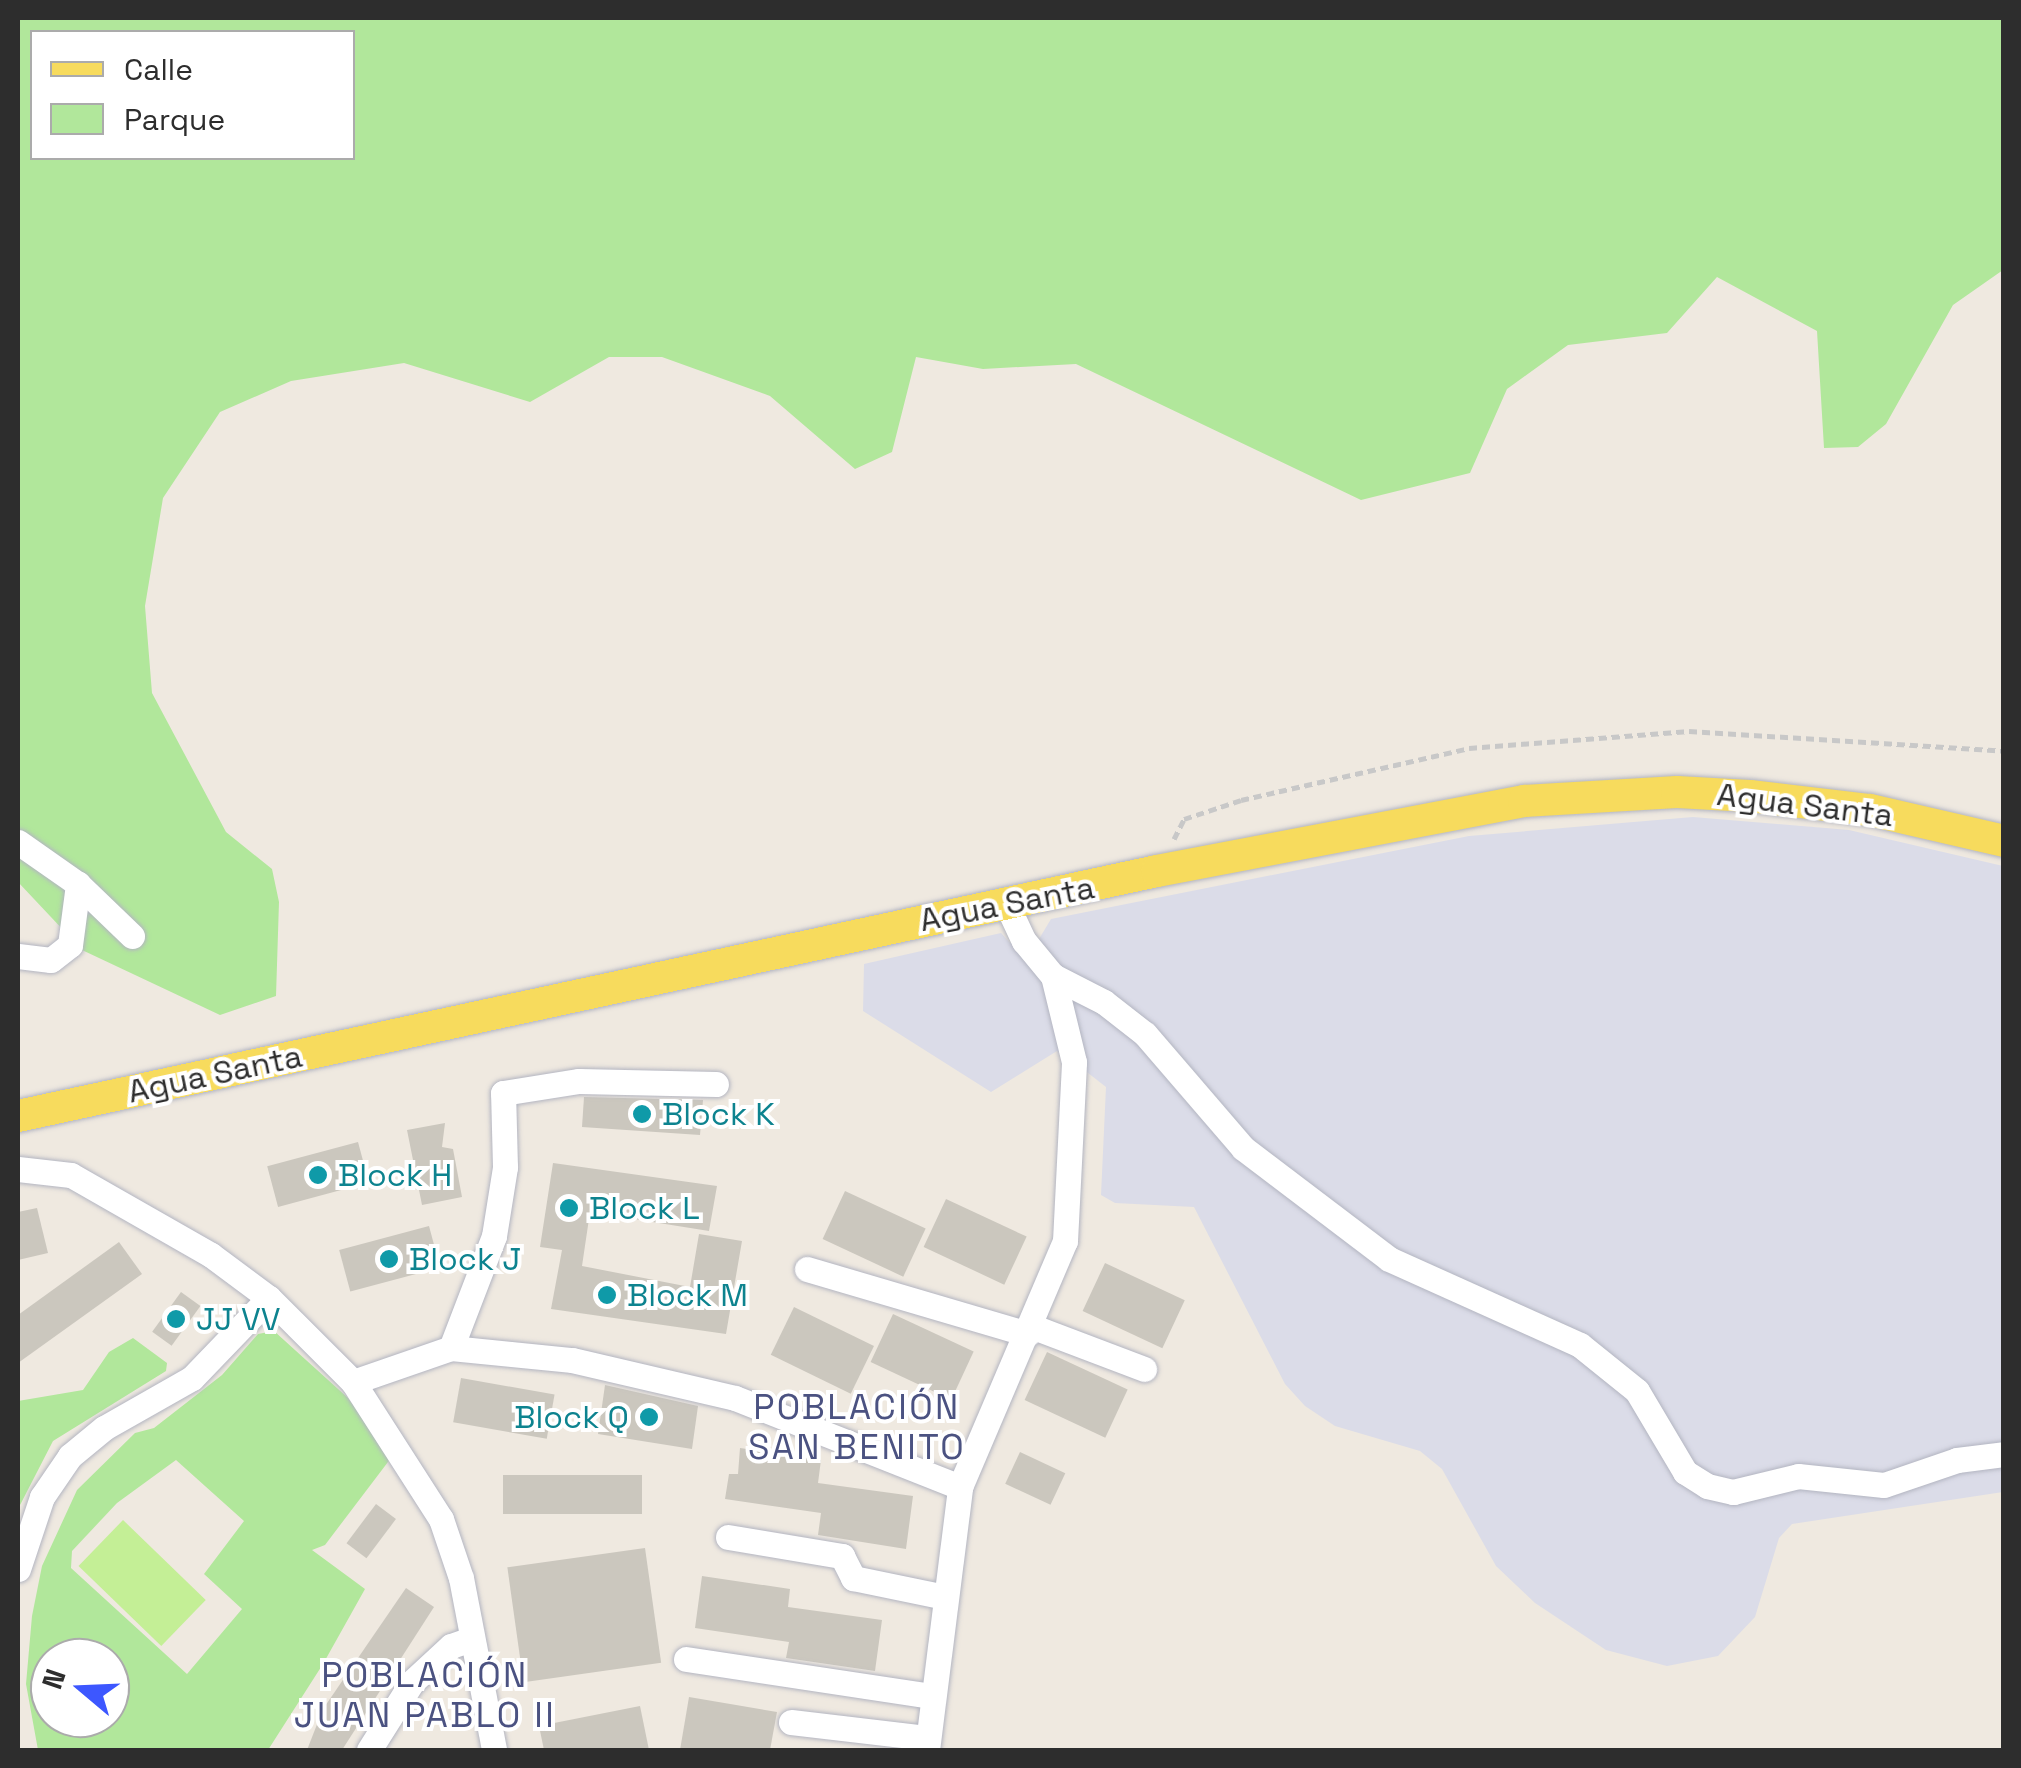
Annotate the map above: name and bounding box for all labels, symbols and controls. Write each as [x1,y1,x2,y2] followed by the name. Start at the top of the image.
[30,30,355,160] legend
[124,50,193,89] text: Calle
[124,100,225,139] text: Parque
[1715,775,1895,835] street label: Agua Santa
[916,868,1098,940] street label: Agua Santa
[124,1037,306,1111] street label: Agua Santa
[662,1095,775,1133] place label: Block K
[631,1103,653,1125] marker: Block K
[338,1156,452,1194] place label: Block H
[307,1164,329,1186] marker: Block H
[589,1189,700,1227] place label: Block L
[558,1197,580,1219] marker: Block L
[409,1240,521,1278] place label: Block J
[378,1248,400,1270] marker: Block J
[627,1276,748,1314] place label: Block M
[596,1284,618,1306] marker: Block M
[196,1300,281,1338] place label: JJ VV
[165,1308,187,1330] marker: JJ VV
[748,1386,966,1468] district label: POBLACIÓN SAN BENITO
[514,1398,629,1436] place label: Block Q
[638,1406,660,1428] marker: Block Q
[30,1638,130,1738] north arrow
[294,1654,556,1736] district label: POBLACIÓN JUAN PABLO II
[33,1664,74,1694] text: N

